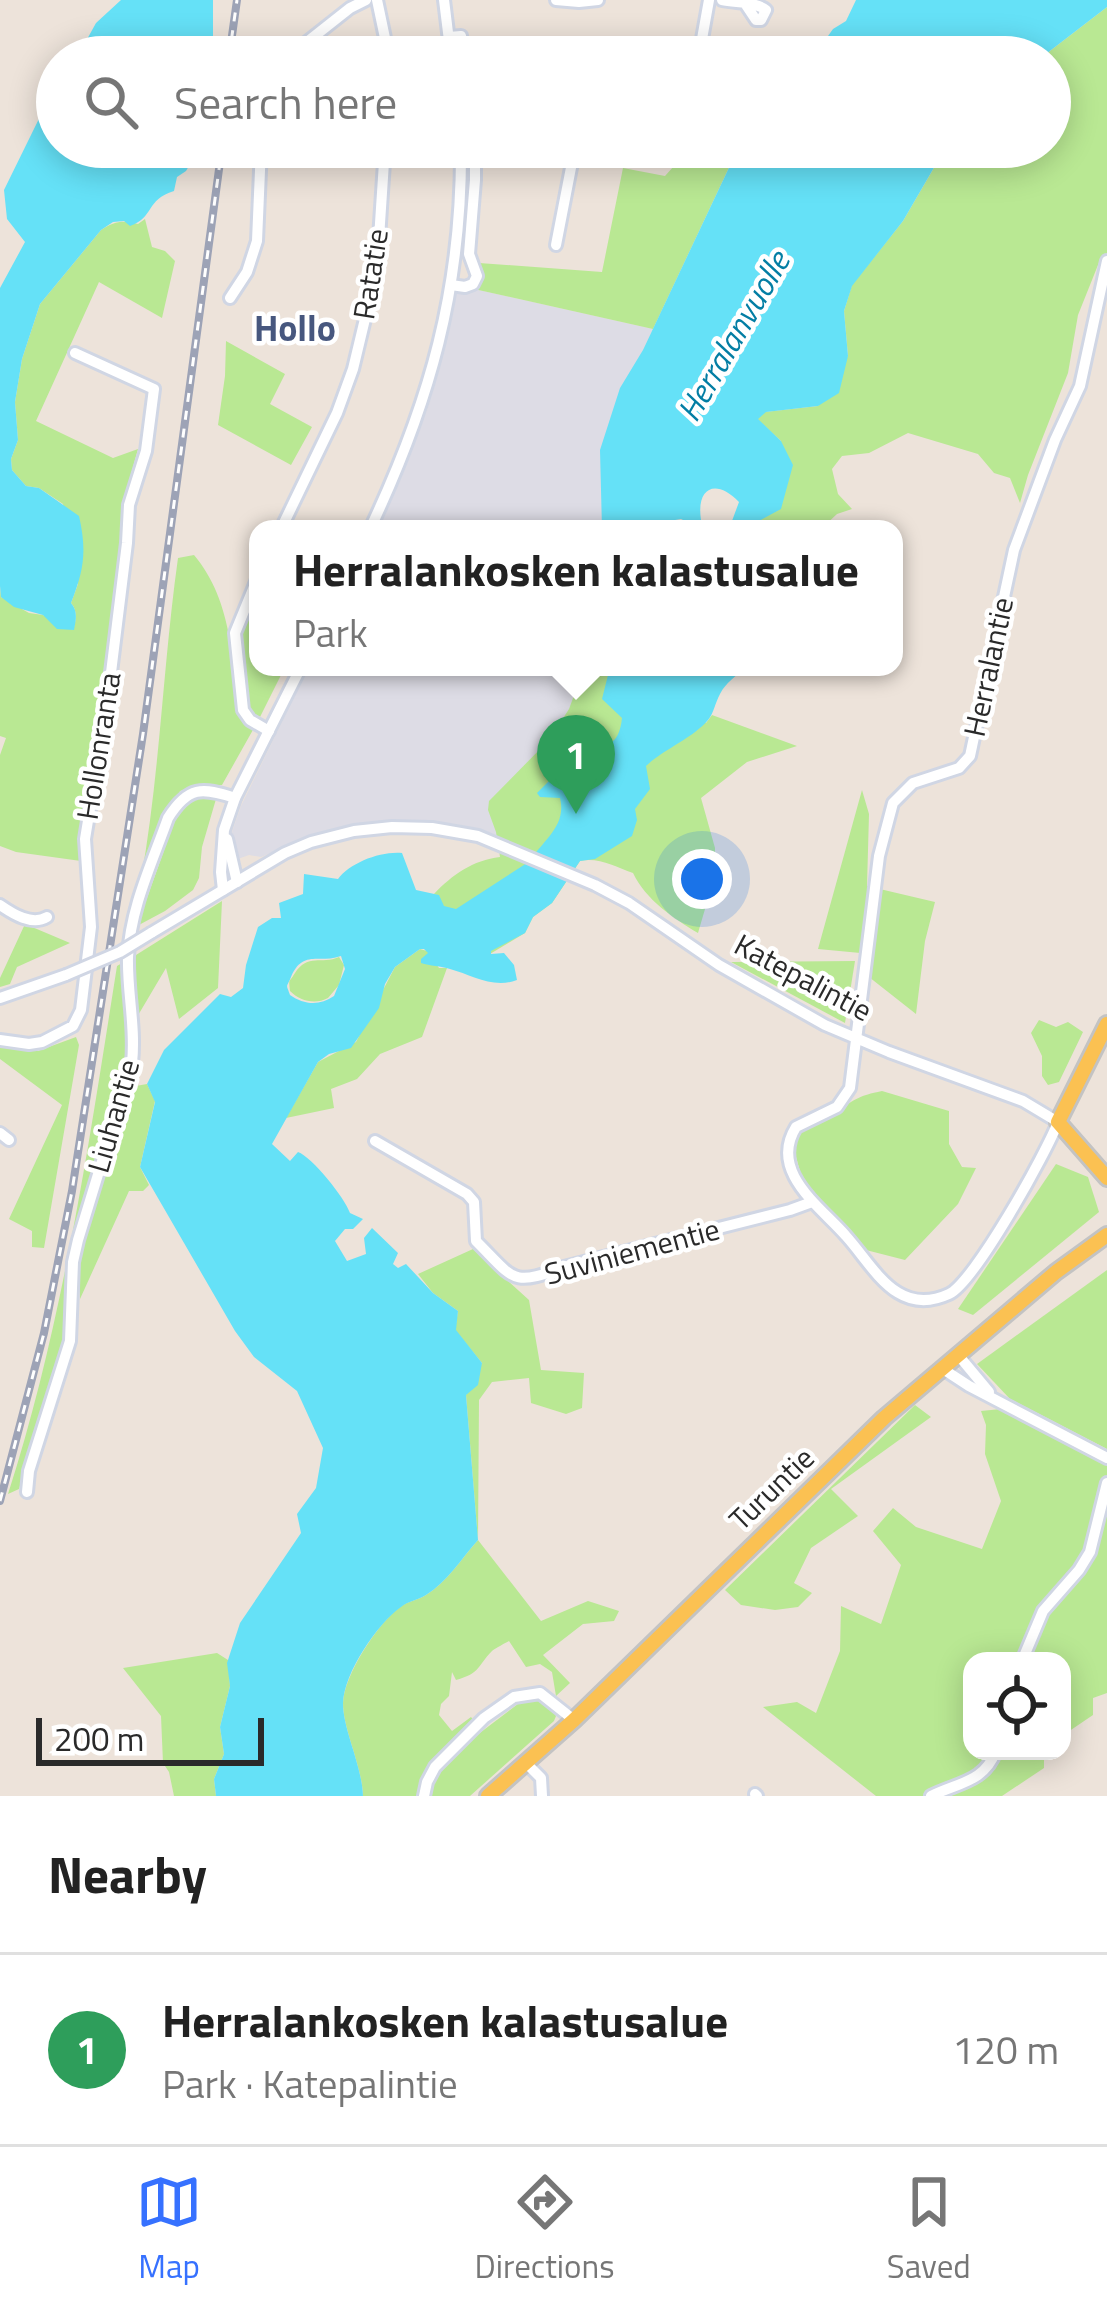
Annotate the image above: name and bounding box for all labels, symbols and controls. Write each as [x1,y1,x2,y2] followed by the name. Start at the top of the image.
[36,36,1071,168] search box
[174,68,397,136] text: Search here
[78,69,144,135] icon: search
[340,225,400,323] street label: Ratatie
[664,240,803,431] water label: Herralanvuolle
[254,300,336,355] district label: Hollo
[249,520,903,676] popup
[293,535,859,603] text: Herralankosken kalastusalue
[951,593,1025,741] street label: Herralantie
[293,603,368,662] text: Park
[64,669,132,823] street label: Hollonranta
[537,715,615,814] pin: 1
[672,849,732,909] your location
[726,922,881,1033] street label: Katepalintie
[75,1053,151,1178] street label: Liuhantie
[539,1206,724,1296] street label: Suviniementie
[718,1436,825,1541] street label: Turuntie
[963,1652,1071,1760] map controls
[963,1652,1071,1760] button: locate
[36,1712,264,1765] scale bar
[54,1714,144,1764] text: 200 m
[48,1835,207,1913] text: Nearby
[162,1986,728,2054] text: Herralankosken kalastusalue
[76,2020,98,2079] text: 1
[952,2020,1059,2079] text: 120 m
[162,2054,458,2113] text: Park · Katepalintie
[136,2169,202,2291] tab: Map
[475,2169,614,2291] tab: Directions
[887,2169,971,2291] tab: Saved

